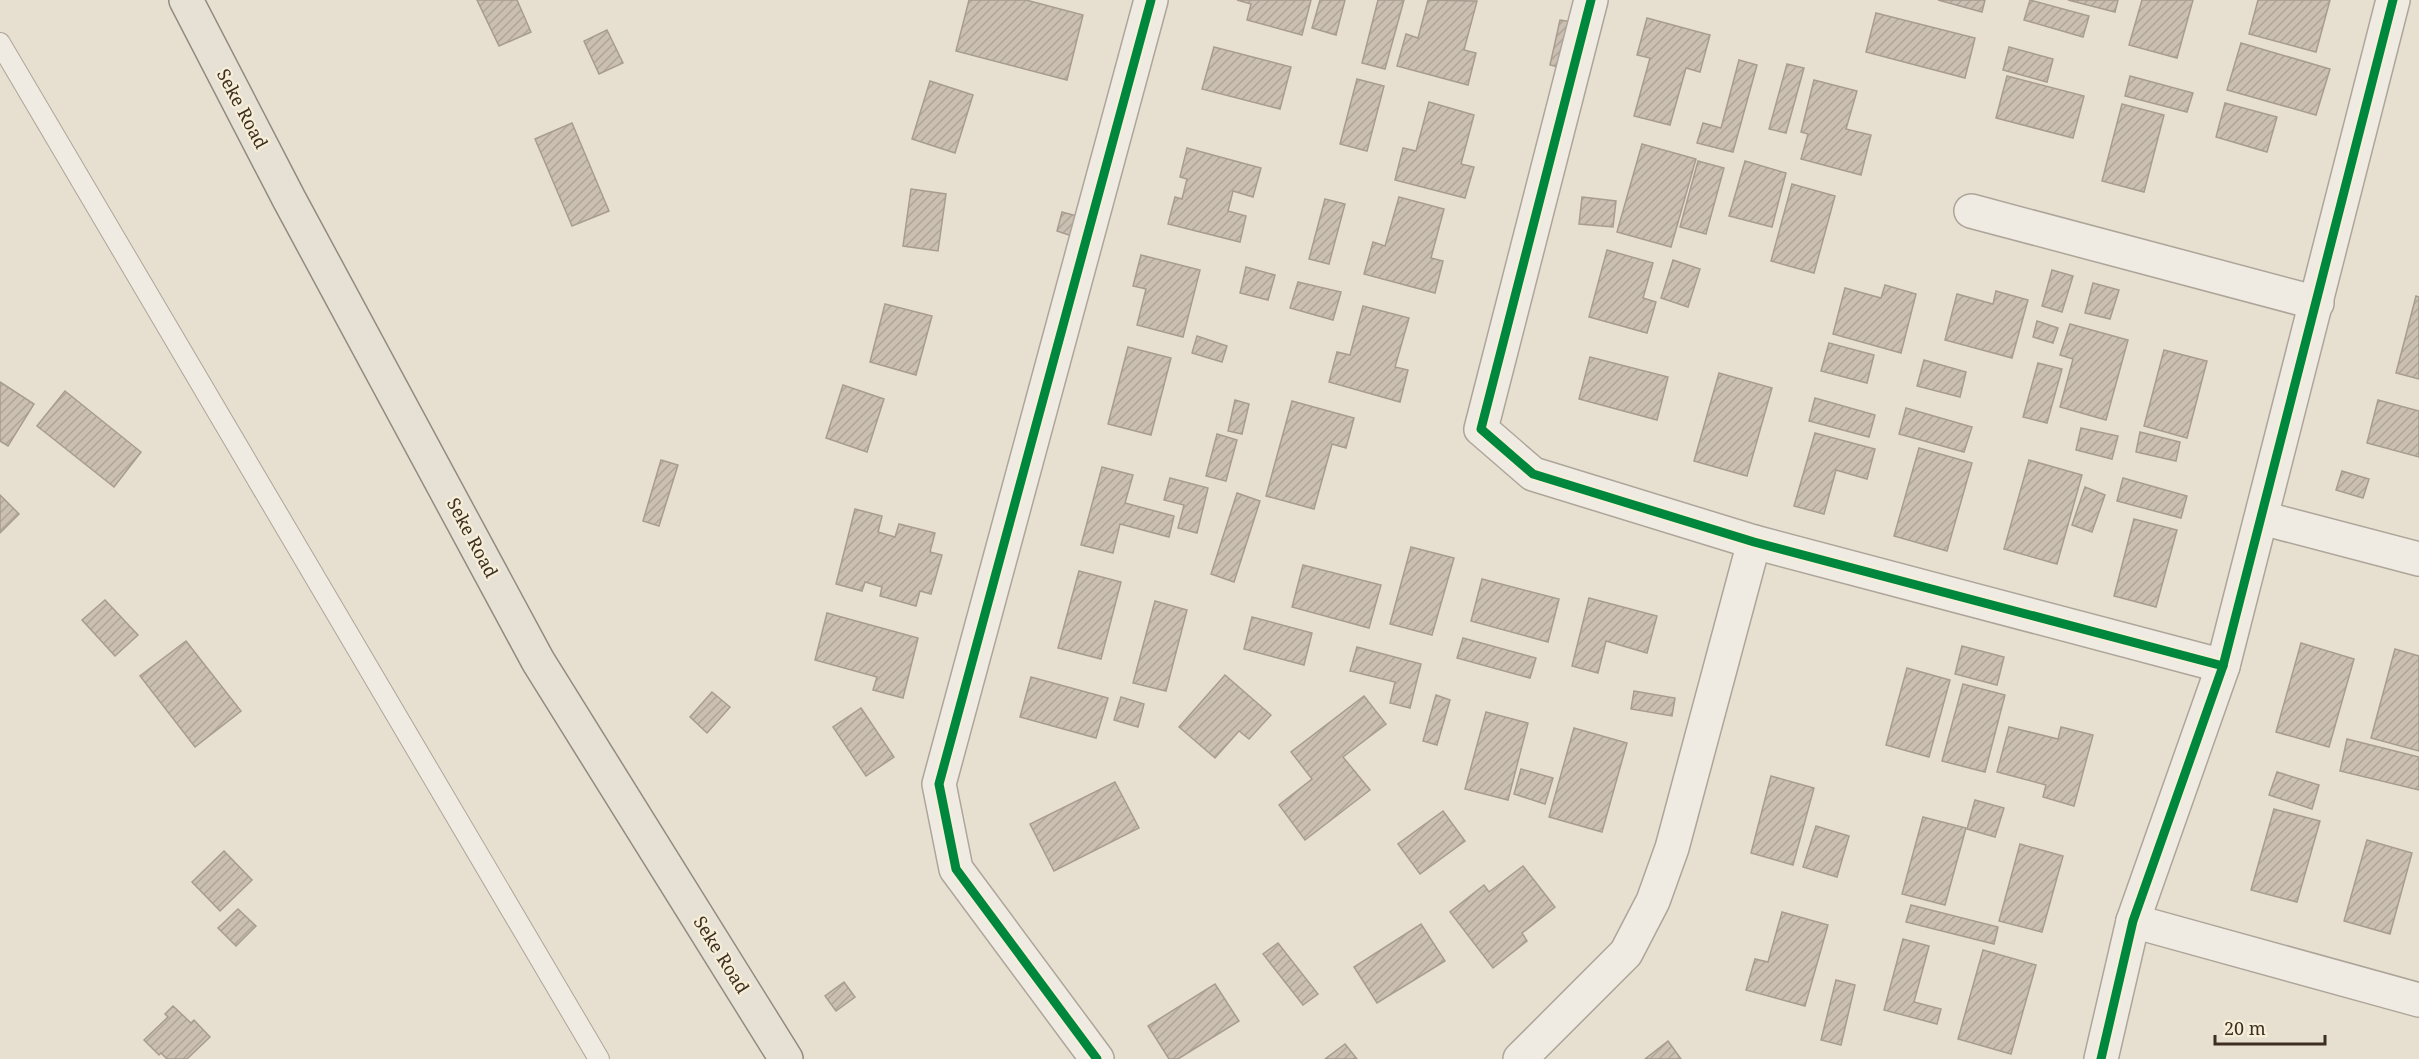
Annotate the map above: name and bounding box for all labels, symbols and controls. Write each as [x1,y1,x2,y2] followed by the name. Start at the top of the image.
[212,64,274,153] street label: Seke Road
[442,493,504,582] street label: Seke Road
[689,911,755,998] street label: Seke Road
[2215,1008,2324,1046] scale bar
[2224,1016,2266,1040] text: 20 m

